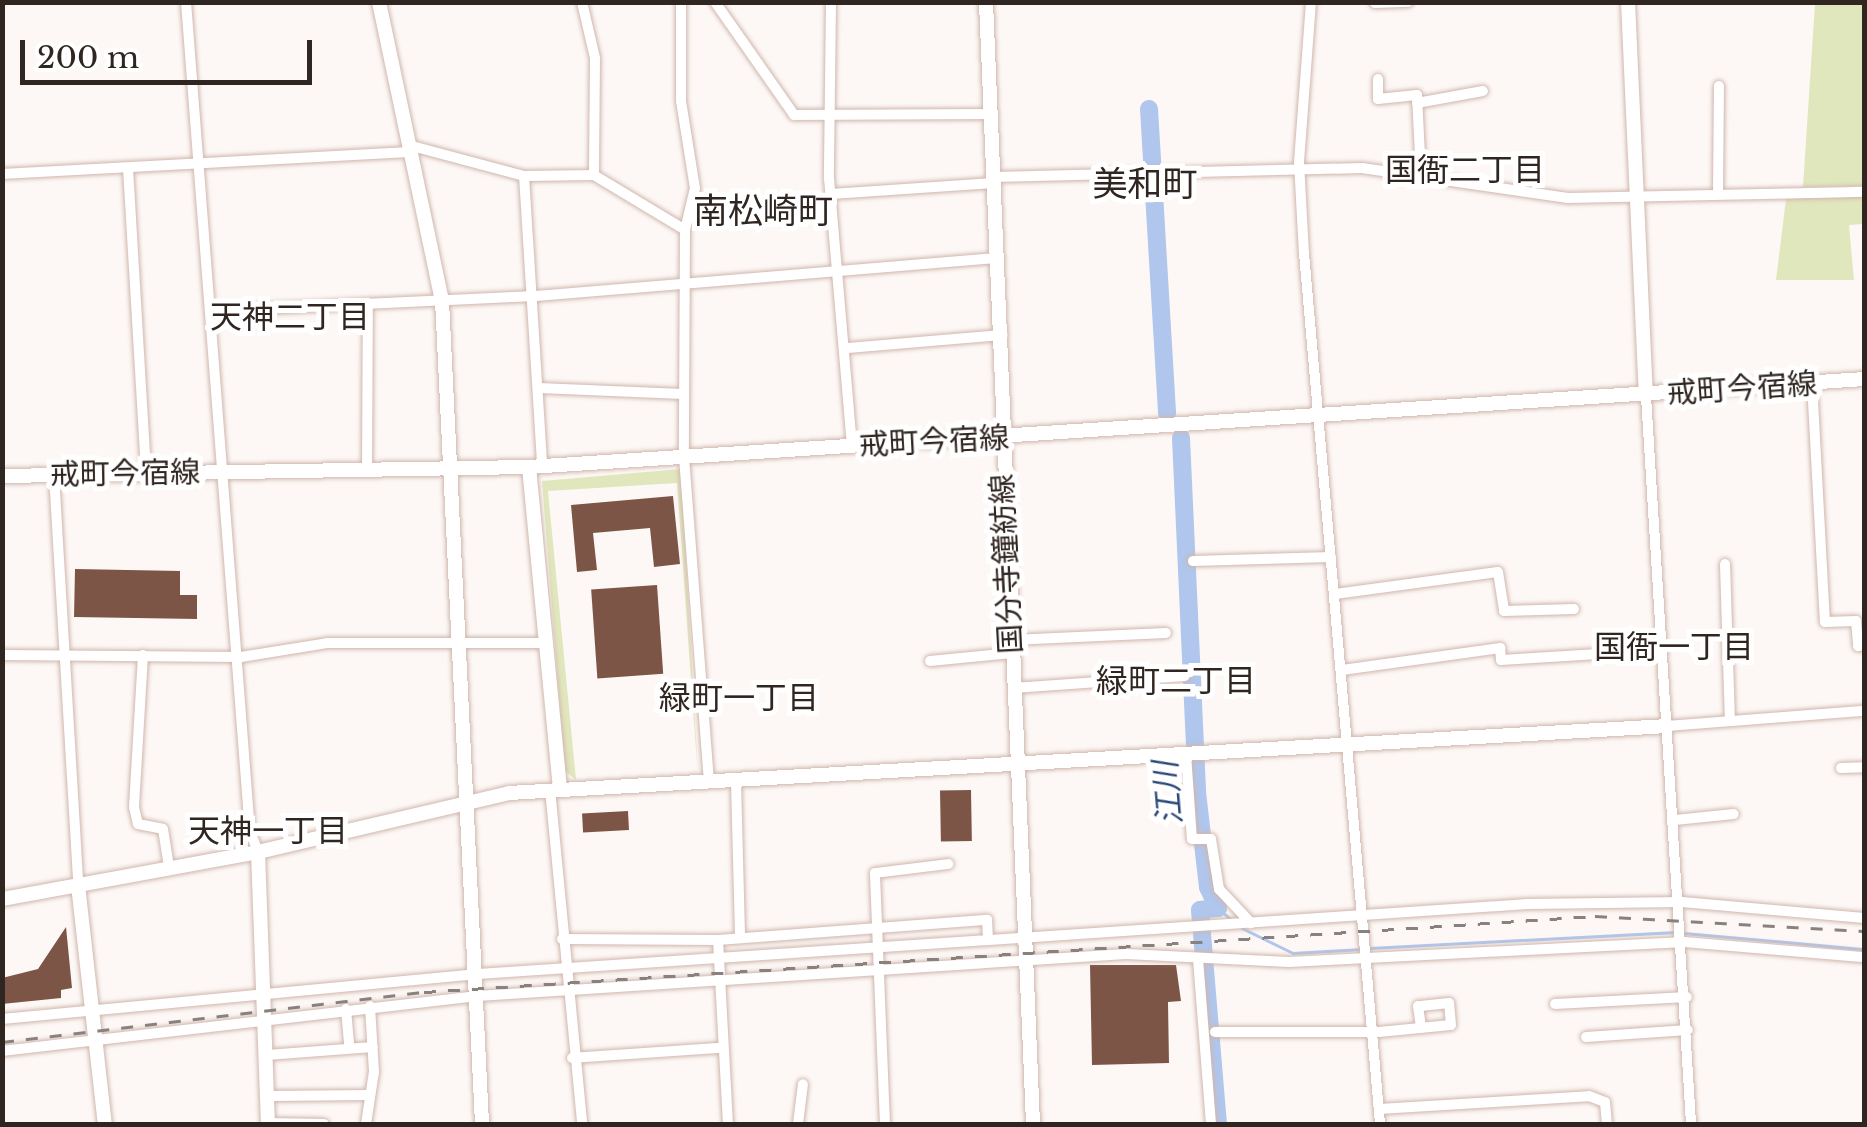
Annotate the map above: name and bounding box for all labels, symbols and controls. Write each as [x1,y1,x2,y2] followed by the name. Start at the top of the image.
[25,20,318,82] scale bar
[37,39,139,76] text: 200 m
[1385,151,1545,189] district label: 国衙二丁目
[1093,163,1197,205] district label: 美和町
[693,190,833,232] district label: 南松崎町
[210,298,370,336] district label: 天神二丁目
[1666,366,1818,412] street label: 戒町今宿線
[858,420,1010,464] street label: 戒町今宿線
[50,455,200,493] street label: 戒町今宿線
[984,473,1030,655] street label: 国分寺鐘紡線
[1594,628,1754,666] district label: 国衙一丁目
[1096,662,1256,700] district label: 緑町二丁目
[659,679,819,717] district label: 緑町一丁目
[1146,759,1190,827] water label: 江川
[188,812,348,850] district label: 天神一丁目

